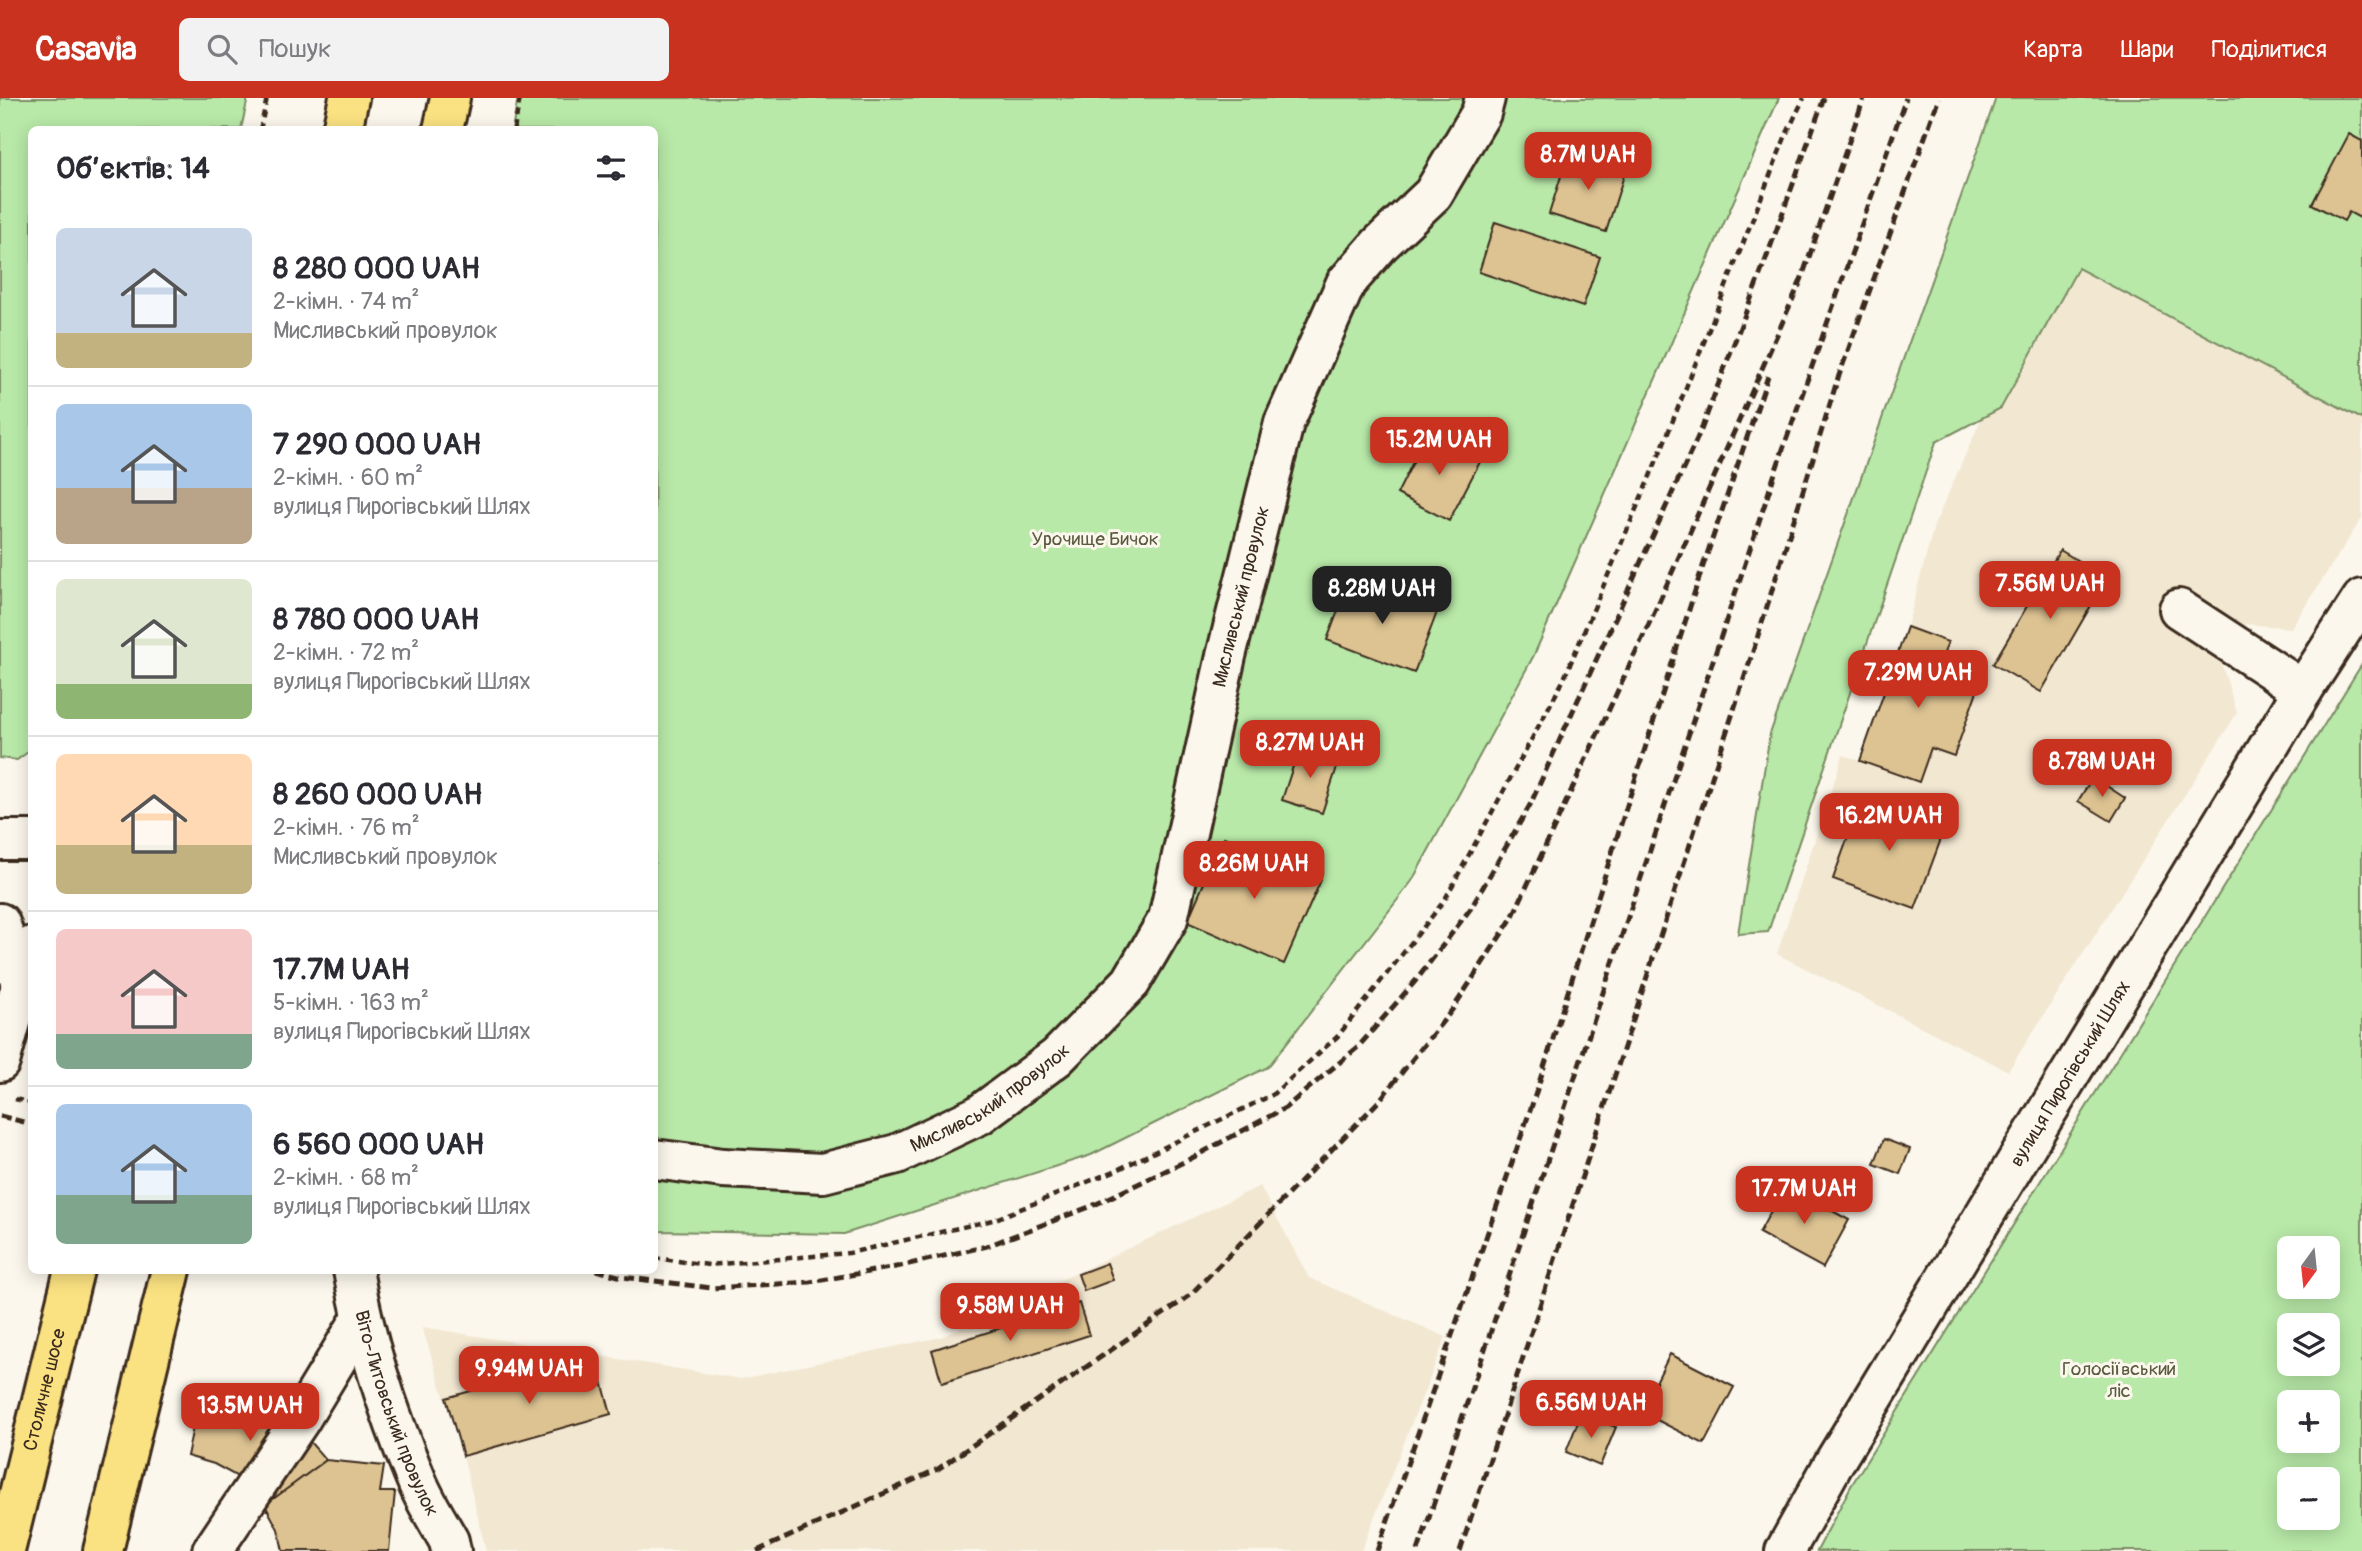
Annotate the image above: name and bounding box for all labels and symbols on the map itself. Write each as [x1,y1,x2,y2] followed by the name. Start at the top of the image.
[1516,132,1660,192] pin: 8.7M UAH
[1359,418,1519,477] pin: 15.2M UAH
[1207,503,1275,690] street label: Мисливський провулок
[1032,527,1159,551] park label: Урочище Бичок
[1970,561,2130,621] pin: 7.56M UAH
[1302,566,1462,626] pin: 8.28M UAH
[1838,650,1998,710] pin: 7.29M UAH
[1230,720,1390,780] pin: 8.27M UAH
[2022,740,2182,799] pin: 8.78M UAH
[1809,794,1969,853] pin: 16.2M UAH
[1174,842,1334,901] pin: 8.26M UAH
[2005,976,2136,1171] street label: вулиця Пирогівський Шлях
[906,1039,1075,1158] street label: Мисливський провулок
[1724,1166,1884,1226] pin: 17.7M UAH
[2277,1236,2340,1298] north arrow
[930,1284,1090,1343] pin: 9.58M UAH
[349,1308,444,1521] street label: Віто-Литовський провулок
[18,1326,71,1453] street label: Столичне шосе
[449,1346,609,1406] pin: 9.94M UAH
[2062,1357,2176,1403] park label: Голосіївський ліс
[1511,1380,1671,1440] pin: 6.56M UAH
[170,1384,330,1443] pin: 13.5M UAH

